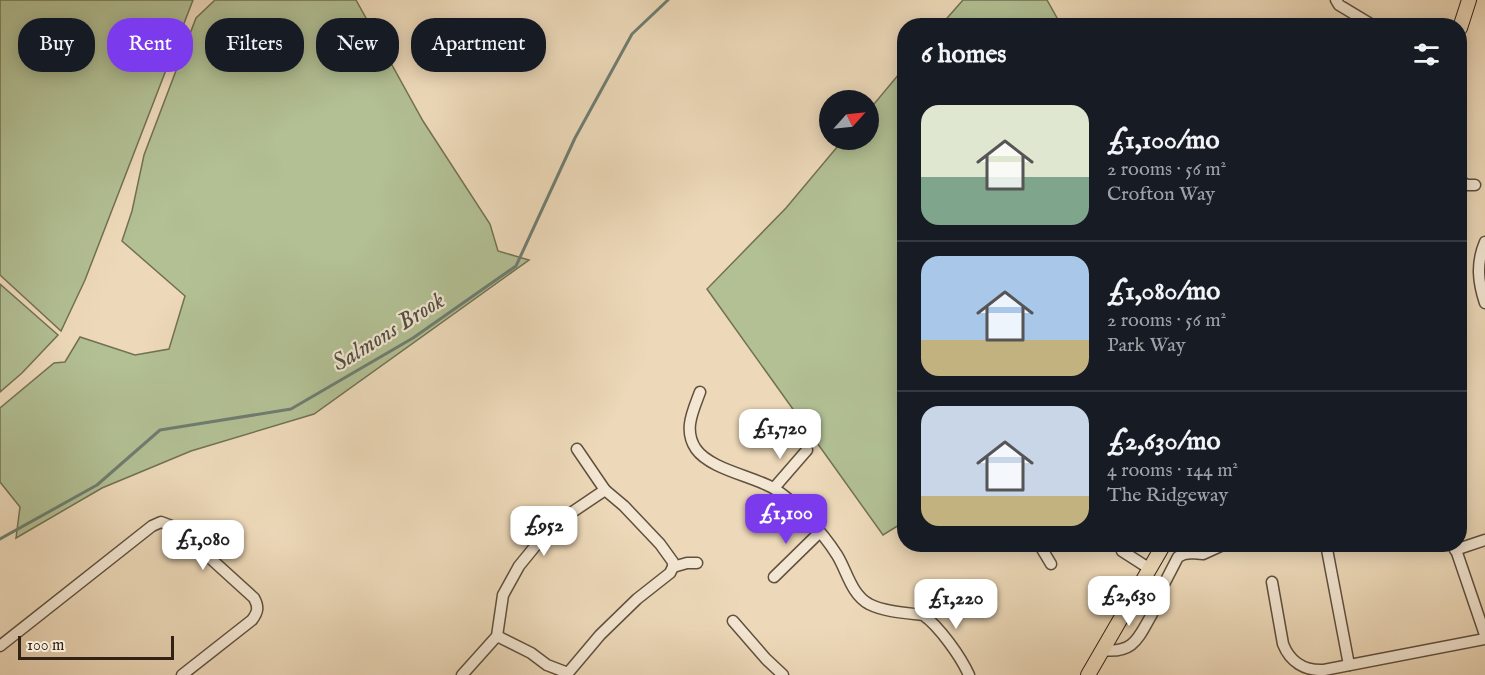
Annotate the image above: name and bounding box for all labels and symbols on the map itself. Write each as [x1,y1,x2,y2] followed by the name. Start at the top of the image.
[819,90,879,150] north arrow
[327,285,451,379] water label: Salmons Brook
[731,409,829,460] pin: £1,720
[737,494,835,545] pin: £1,100
[508,506,580,557] pin: £952
[154,520,252,571] pin: £1,080
[1080,576,1178,627] pin: £2,630
[907,579,1005,630] pin: £1,220
[18,633,174,660] scale bar

